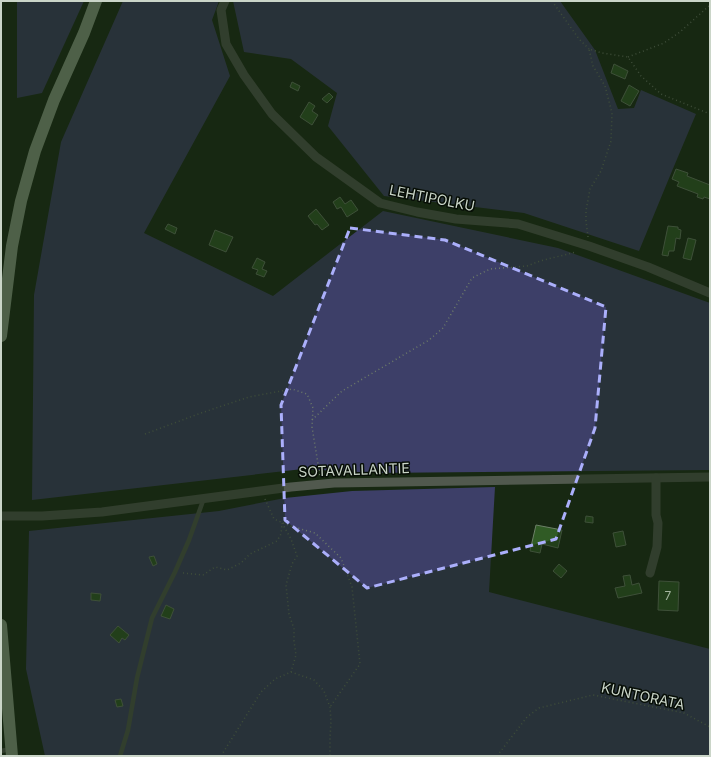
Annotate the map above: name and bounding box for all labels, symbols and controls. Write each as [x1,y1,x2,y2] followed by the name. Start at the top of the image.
[388,181,476,214] street label: LEHTIPOLKU
[298,459,410,480] street label: SOTAVALLANTIE
[665,588,672,603] house number: 7
[600,678,687,713] street label: KUNTORATA

